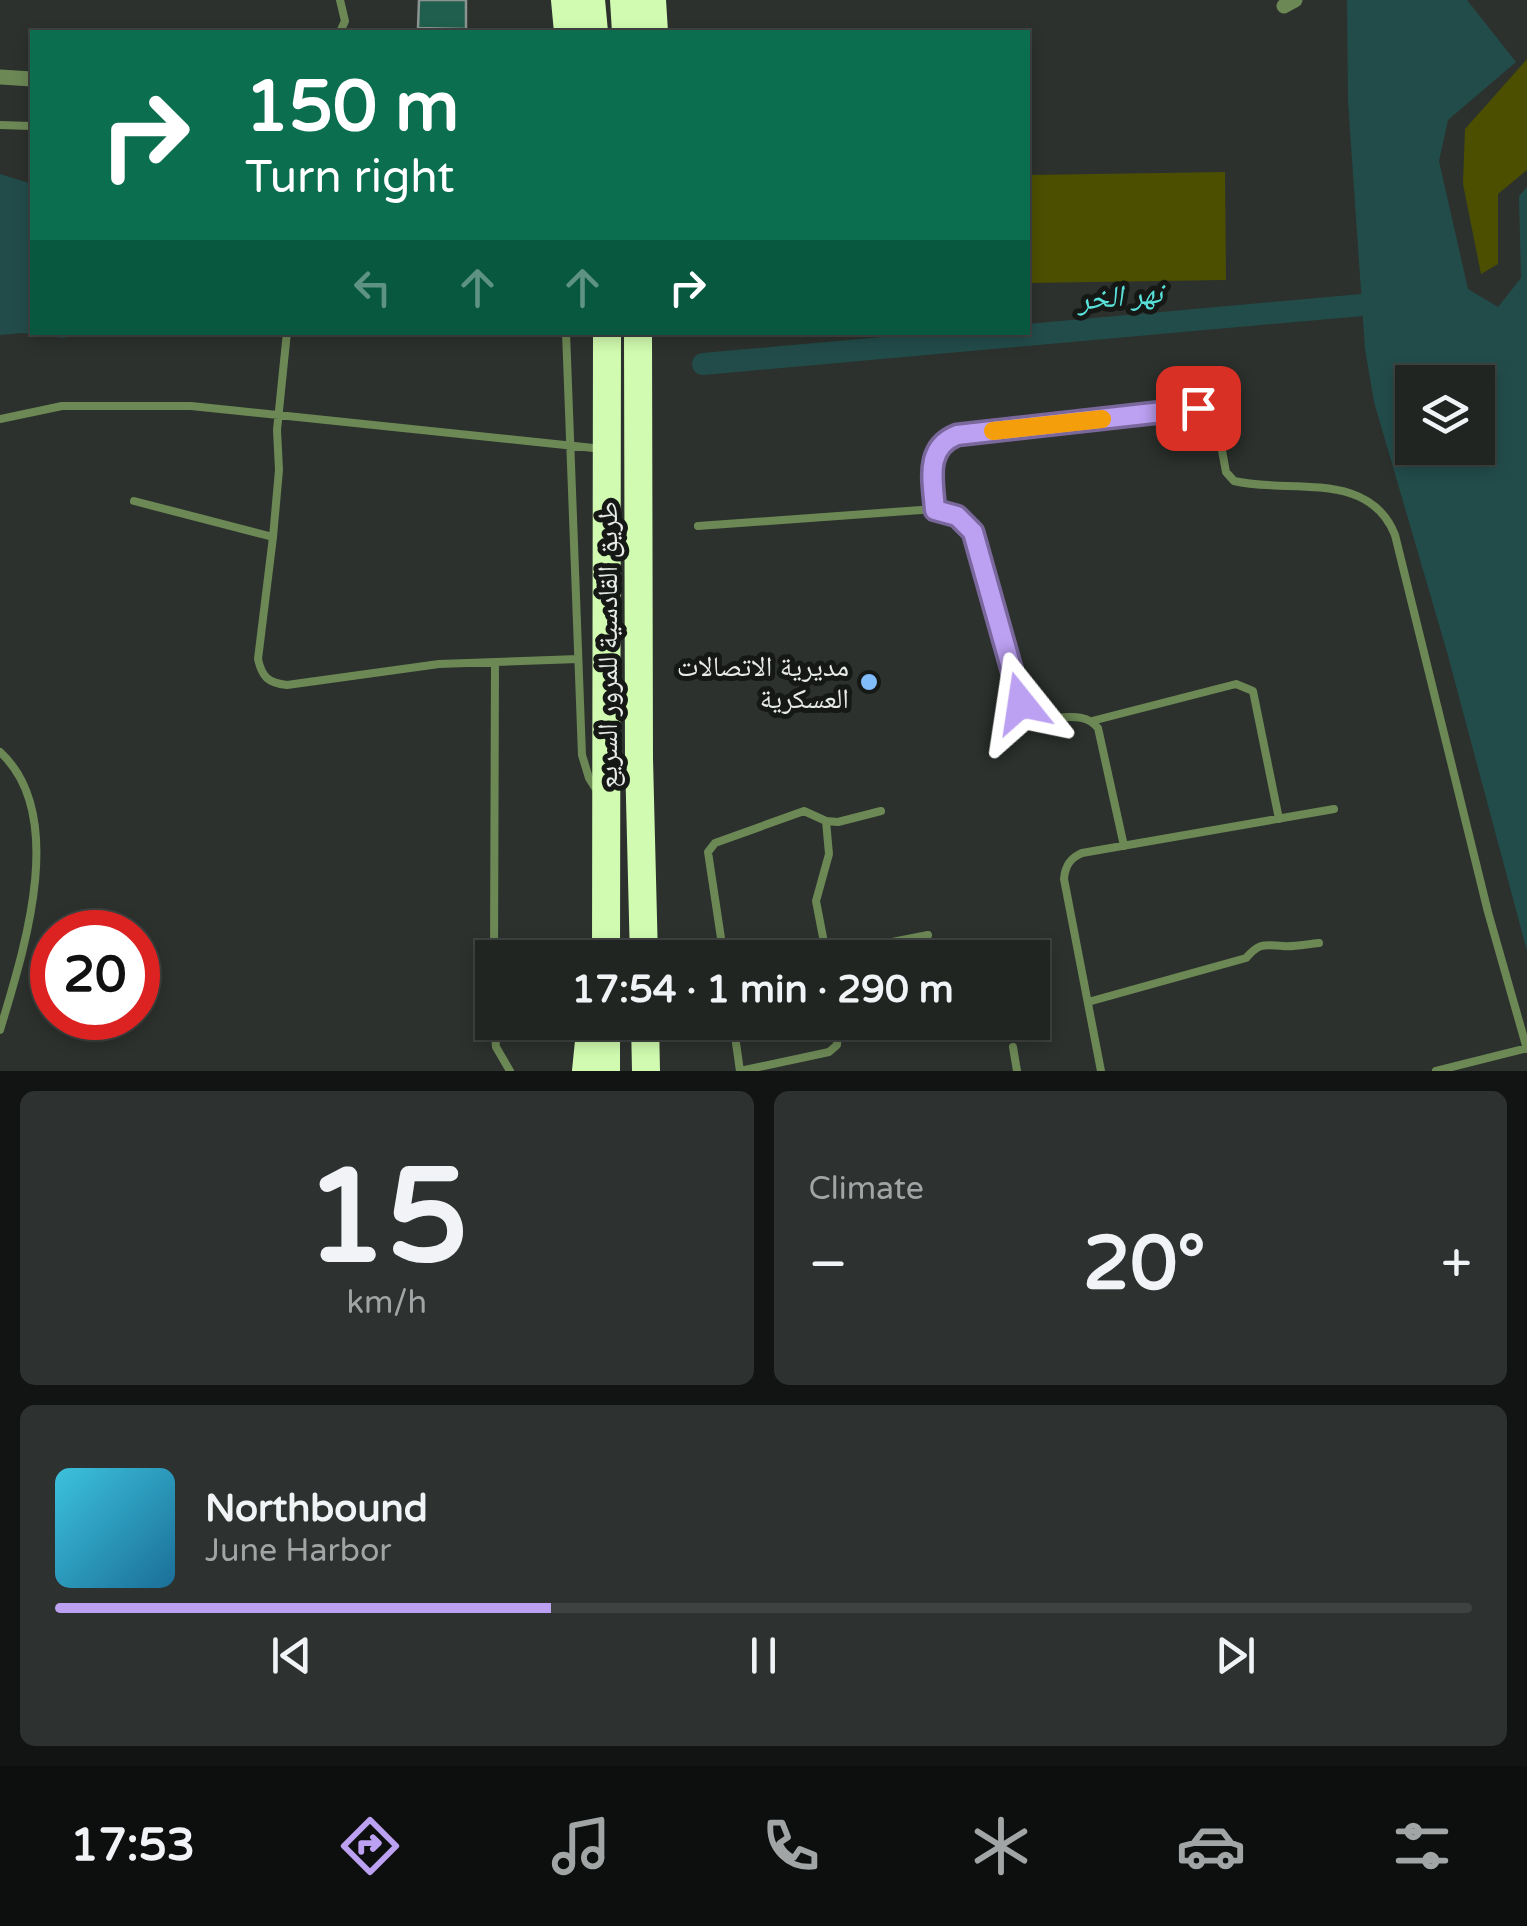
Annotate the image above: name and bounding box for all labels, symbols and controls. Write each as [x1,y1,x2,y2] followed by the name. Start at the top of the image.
[245,66,459,150] text: 150 m
[80,70,210,200] icon: right
[245,151,454,205] text: Turn right
[345,260,400,315] icon: left
[450,260,505,315] icon: ahead
[555,260,610,315] icon: ahead
[660,260,715,315] icon: right
[1074,274,1169,319] water label: نهر الخر
[1395,365,1495,465] map controls
[1395,365,1495,465] button: layers
[1156,366,1241,451] pin
[1171,381,1226,436] icon: arrive
[591,501,625,789] street label: طريق القادسية للمرور السريع
[677,650,849,716] place label: مديرية الاتصالات العسكرية
[969,651,1073,755] position arrow
[858,671,880,693] marker: مديرية الاتصالات العسكرية
[30,910,160,1040] speed limit sign: 20
[571,967,954,1013] text: 17:54 · 1 min · 290 m
[305,1141,468,1297] text: 15
[809,1170,924,1208] text: Climate
[1083,1219,1206,1309] text: 20°
[809,1232,848,1298] text: −
[1441,1232,1472,1298] text: +
[347,1284,427,1322] text: km/h
[205,1486,428,1532] text: Northbound
[205,1532,392,1570] text: June Harbor
[264,1628,319,1683] icon: previous
[736,1628,791,1683] icon: pause
[1208,1628,1263,1683] icon: next
[335,1811,405,1881] icon: directions
[546,1811,616,1881] icon: music
[756,1811,826,1881] icon: phone
[966,1811,1036,1881] icon: climate
[1176,1811,1246,1881] icon: car
[1387,1811,1457,1881] icon: filters
[70,1819,195,1873] text: 17:53

